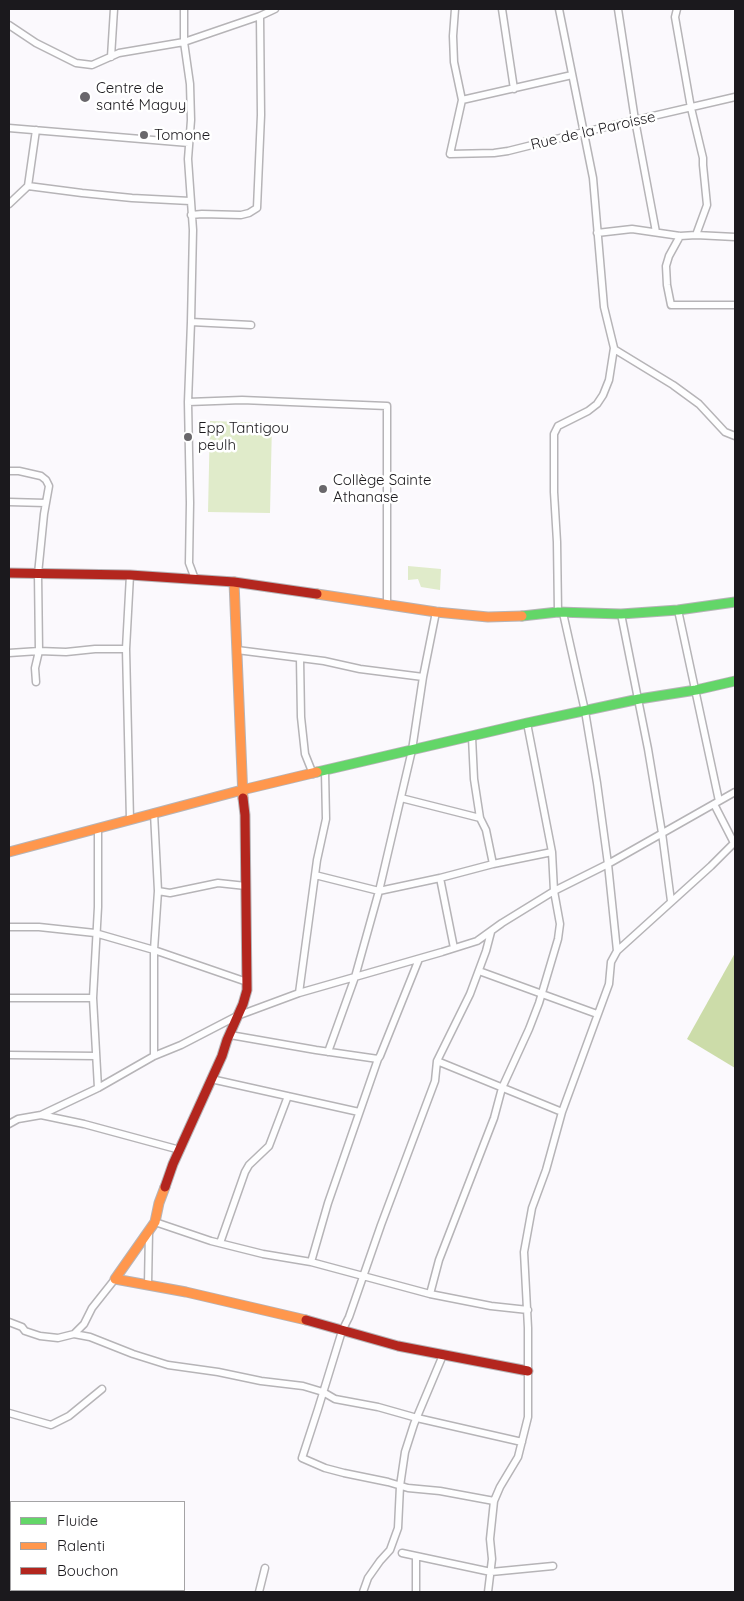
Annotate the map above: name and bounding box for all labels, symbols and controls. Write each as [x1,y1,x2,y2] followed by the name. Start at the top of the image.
[96,79,186,114] place label: Centre de santé Maguy
[78,90,92,104] marker: Centre de santé Maguy
[529,108,657,154] street label: Rue de la Paroisse
[154,126,210,144] place label: Tomone
[138,129,150,141] marker: Tomone
[198,419,289,454] place label: Epp Tantigou peulh
[182,431,194,443] marker: Epp Tantigou peulh
[333,471,432,506] place label: Collège Sainte Athanase
[317,483,329,495] marker: Collège Sainte Athanase
[10,1501,185,1591] legend
[57,1511,98,1530] text: Fluide
[57,1536,105,1555] text: Ralenti
[57,1561,118,1580] text: Bouchon

